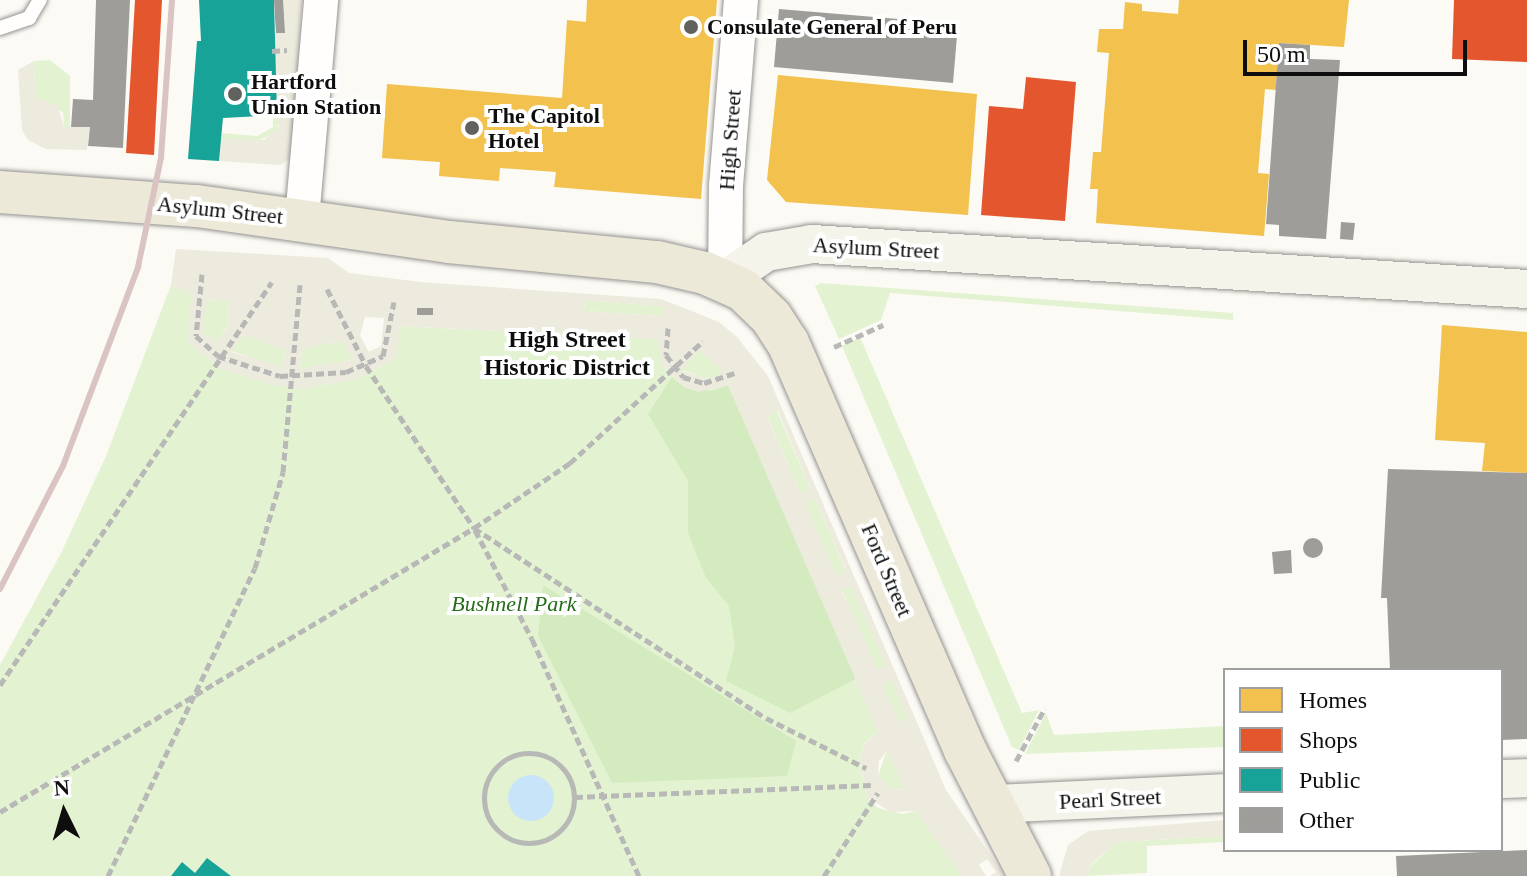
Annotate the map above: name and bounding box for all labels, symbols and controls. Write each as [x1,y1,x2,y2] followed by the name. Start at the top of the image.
[707,14,957,40] place label: Consulate General of Peru
[682,18,700,36] marker: Consulate General of Peru
[1247,24,1471,74] scale bar
[1257,41,1306,67] text: 50 m
[251,68,381,120] place label: Hartford Union Station
[226,85,244,103] marker: Hartford Union Station
[713,89,747,191] street label: High Street
[488,102,600,154] place label: The Capitol Hotel
[463,119,481,137] marker: The Capitol Hotel
[156,190,284,230] street label: Asylum Street
[812,232,940,264] street label: Asylum Street
[484,326,650,382] district label: High Street Historic District
[856,520,918,620] street label: Ford Street
[451,591,577,617] park label: Bushnell Park
[1223,668,1503,852] legend
[1299,687,1367,713] text: Homes
[1299,727,1358,753] text: Shops
[1299,767,1360,793] text: Public
[24,772,104,852] north arrow
[53,774,71,801] text: N
[1058,783,1162,815] street label: Pearl Street
[1299,807,1354,833] text: Other

